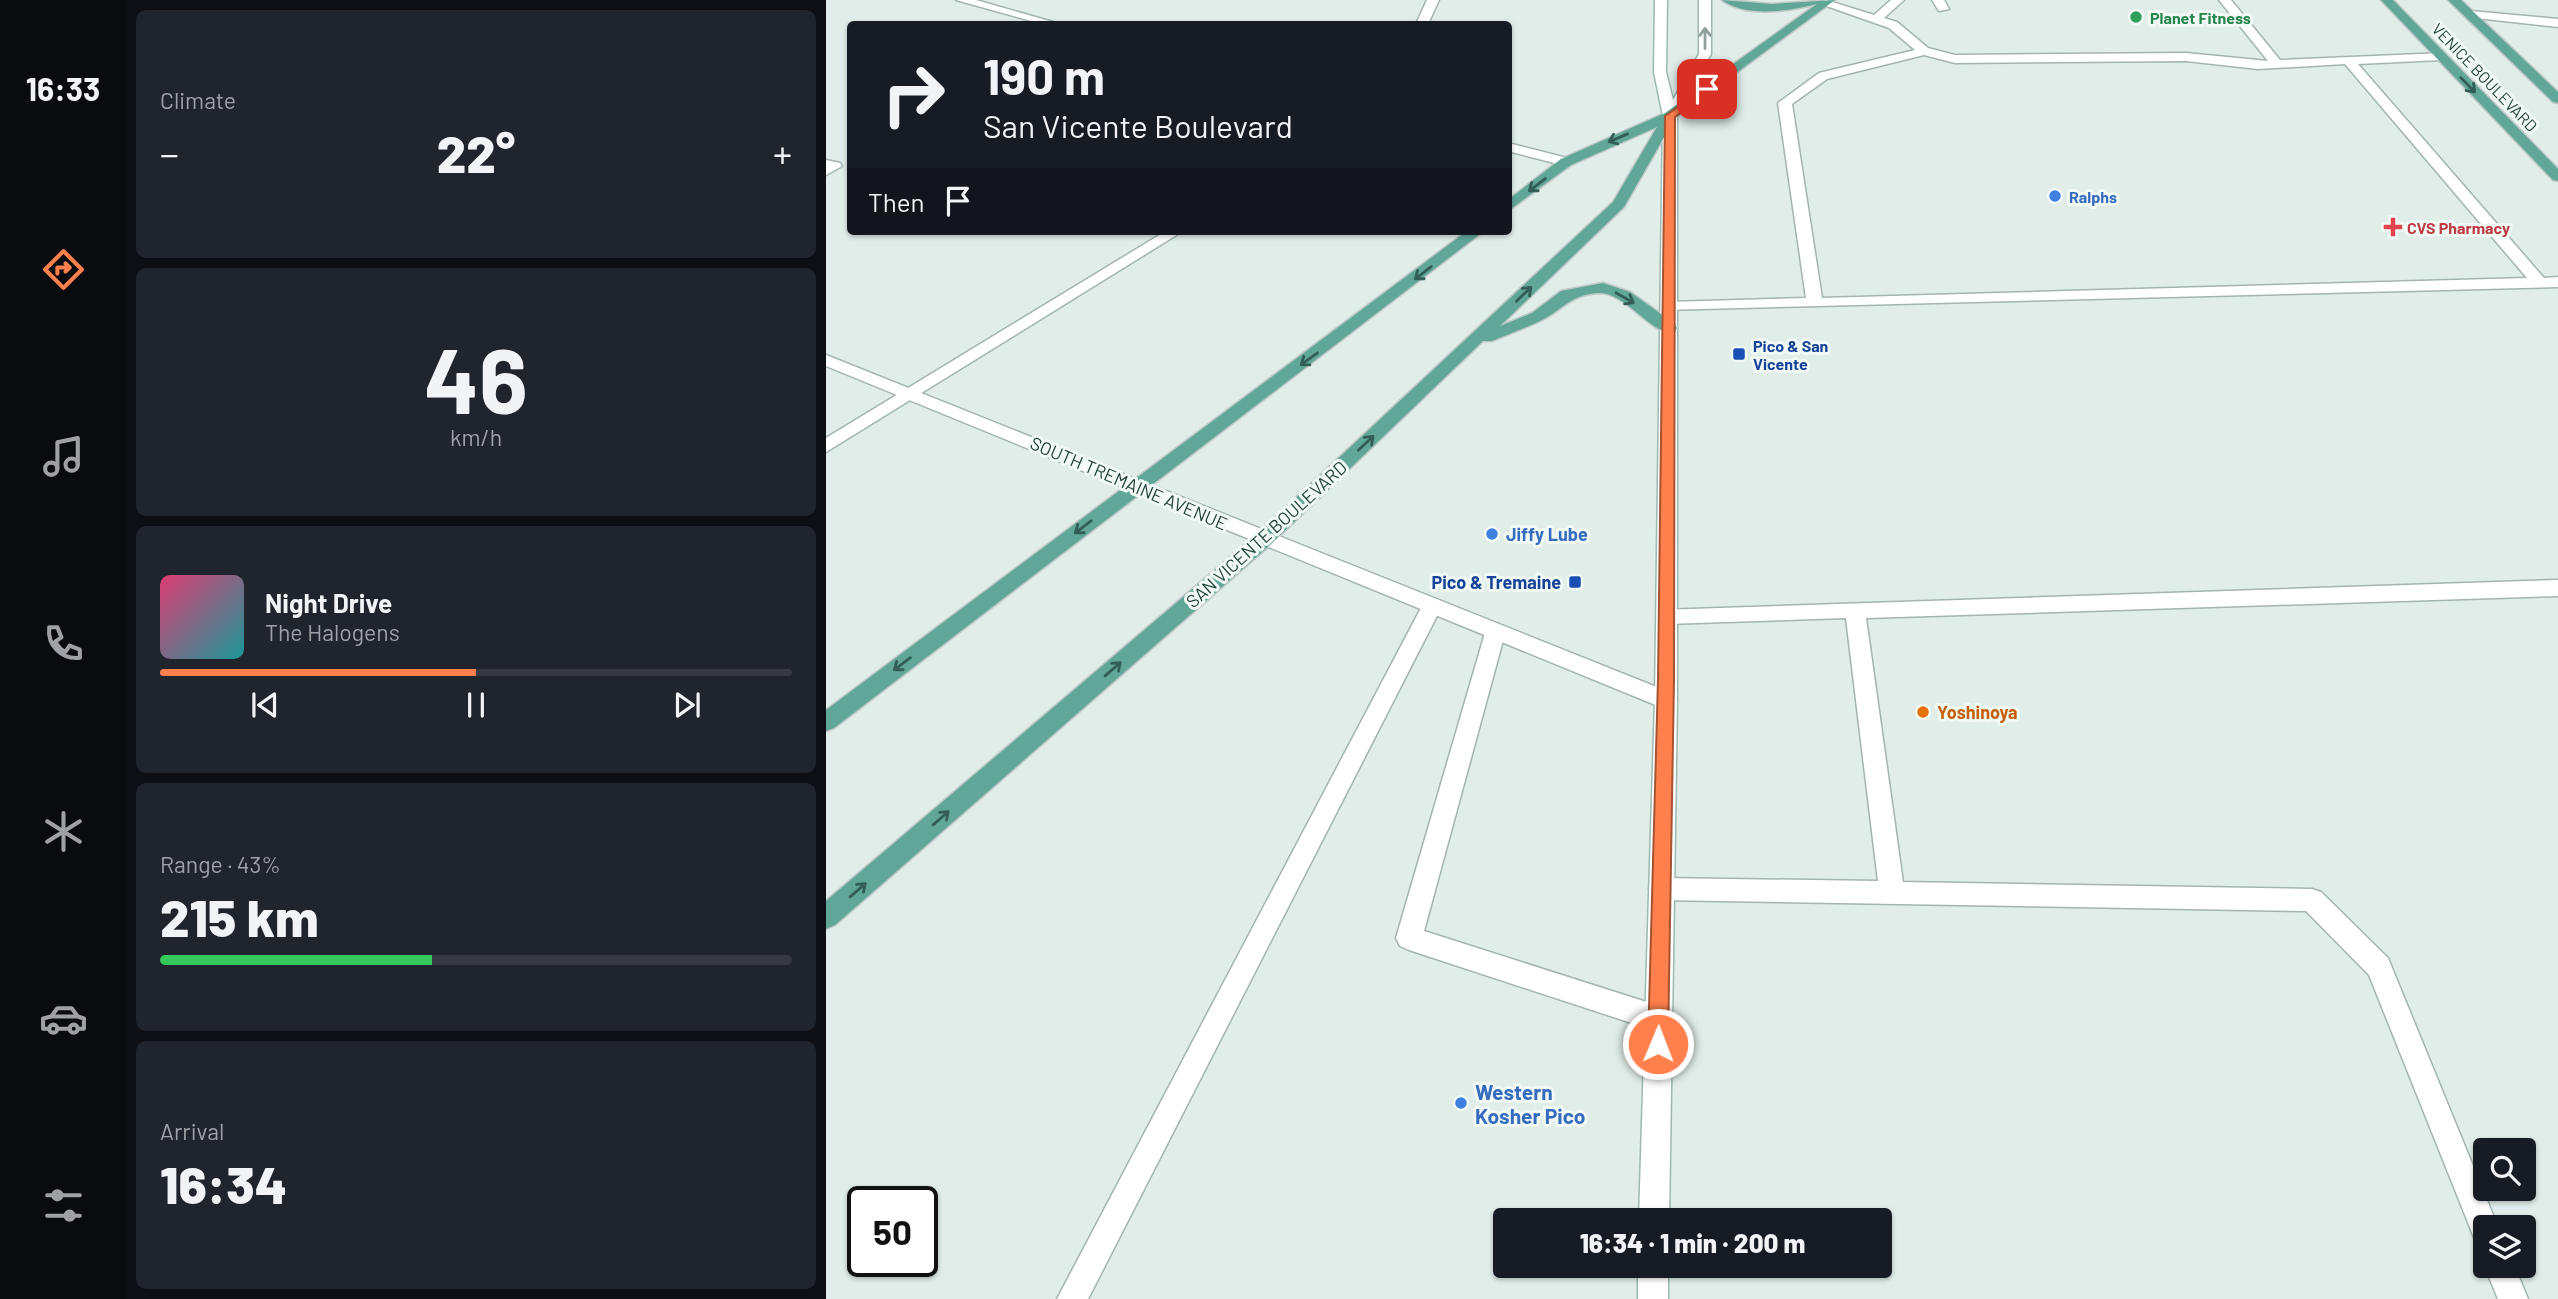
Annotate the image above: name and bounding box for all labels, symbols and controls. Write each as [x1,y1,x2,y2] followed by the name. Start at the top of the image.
[2150,8,2251,27] place label: Planet Fitness
[2128,9,2144,25] marker: Planet Fitness
[2428,19,2542,135] street label: VENICE BOULEVARD
[1698,27,1712,50] one-way arrow
[983,46,1105,105] text: 190 m
[868,49,959,140] icon: right
[1677,59,1737,119] pin
[26,69,100,107] text: 16:33
[1688,70,1726,108] icon: arrive
[2459,76,2476,93] one-way arrow
[160,86,236,114] text: Climate
[983,106,1293,144] text: San Vicente Boulevard
[437,121,515,183] text: 22°
[160,130,179,176] text: −
[773,130,792,176] text: +
[1607,133,1629,146] one-way arrow
[1529,177,1547,192] one-way arrow
[939,182,977,220] icon: arrive
[868,186,925,217] text: Then
[2069,187,2117,206] place label: Ralphs
[2047,188,2063,204] marker: Ralphs
[2407,218,2510,237] place label: CVS Pharmacy
[2385,219,2401,235] marker: CVS Pharmacy
[39,245,88,294] icon: directions
[1415,265,1433,280] one-way arrow
[1515,286,1532,303] one-way arrow
[1614,291,1634,305] one-way arrow
[424,323,528,432] text: 46
[1753,336,1828,373] place label: Pico & San Vicente
[1731,346,1747,362] marker: Pico & San Vicente
[1301,351,1319,366] one-way arrow
[450,423,502,451] text: km/h
[1027,431,1231,535] street label: SOUTH TREMAINE AVENUE
[39,432,88,481] icon: music
[1357,434,1374,451] one-way arrow
[1181,456,1351,612] street label: SAN VICENTE BOULEVARD
[1075,519,1093,534] one-way arrow
[1506,523,1588,545] place label: Jiffy Lube
[1484,526,1500,542] marker: Jiffy Lube
[1431,571,1561,593] place label: Pico & Tremaine
[1567,574,1583,590] marker: Pico & Tremaine
[265,587,392,618] text: Night Drive
[265,618,400,646] text: The Halogens
[39,619,88,668] icon: phone
[893,657,912,672] one-way arrow
[1104,661,1122,677] one-way arrow
[246,686,284,724] icon: previous
[457,686,495,724] icon: pause
[668,686,706,724] icon: next
[1937,701,2018,723] place label: Yoshinoya
[1915,704,1931,720] marker: Yoshinoya
[39,807,88,856] icon: climate
[932,810,950,826] one-way arrow
[160,850,281,878] text: Range · 43%
[849,882,867,898] one-way arrow
[160,885,319,947] text: 215 km
[39,994,88,1043] icon: car
[1621,1007,1695,1081] position arrow
[1475,1079,1586,1128] place label: Western Kosher Pico
[1453,1095,1469,1111] marker: Western Kosher Pico
[160,1117,224,1145] text: Arrival
[2473,1138,2536,1278] map controls
[2473,1138,2536,1201] button: search
[160,1152,287,1214] text: 16:34
[39,1181,88,1230] icon: filters
[847,1186,938,1277] speed limit sign: 50
[2473,1215,2536,1278] button: layers
[1580,1227,1805,1258] text: 16:34 · 1 min · 200 m

